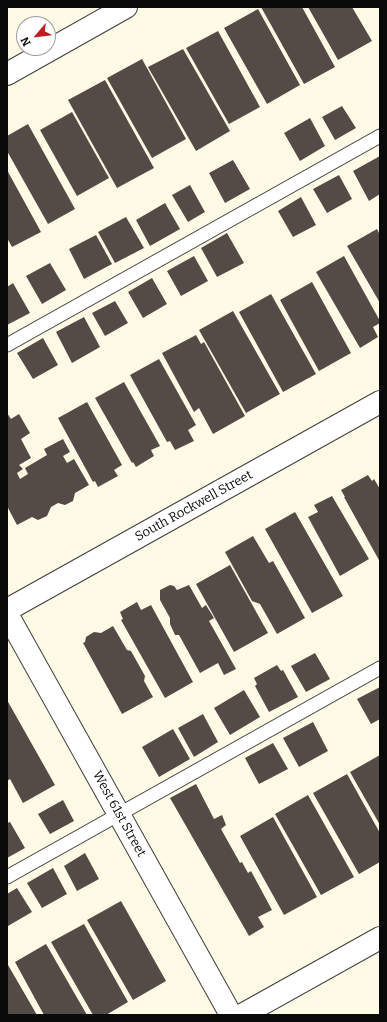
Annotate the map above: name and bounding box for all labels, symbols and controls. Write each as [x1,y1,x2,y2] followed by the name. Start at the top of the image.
[16,16,56,56] north arrow
[18,35,34,48] text: N
[133,467,255,545] street label: South Rockwell Street
[89,768,149,860] street label: West 61st Street

